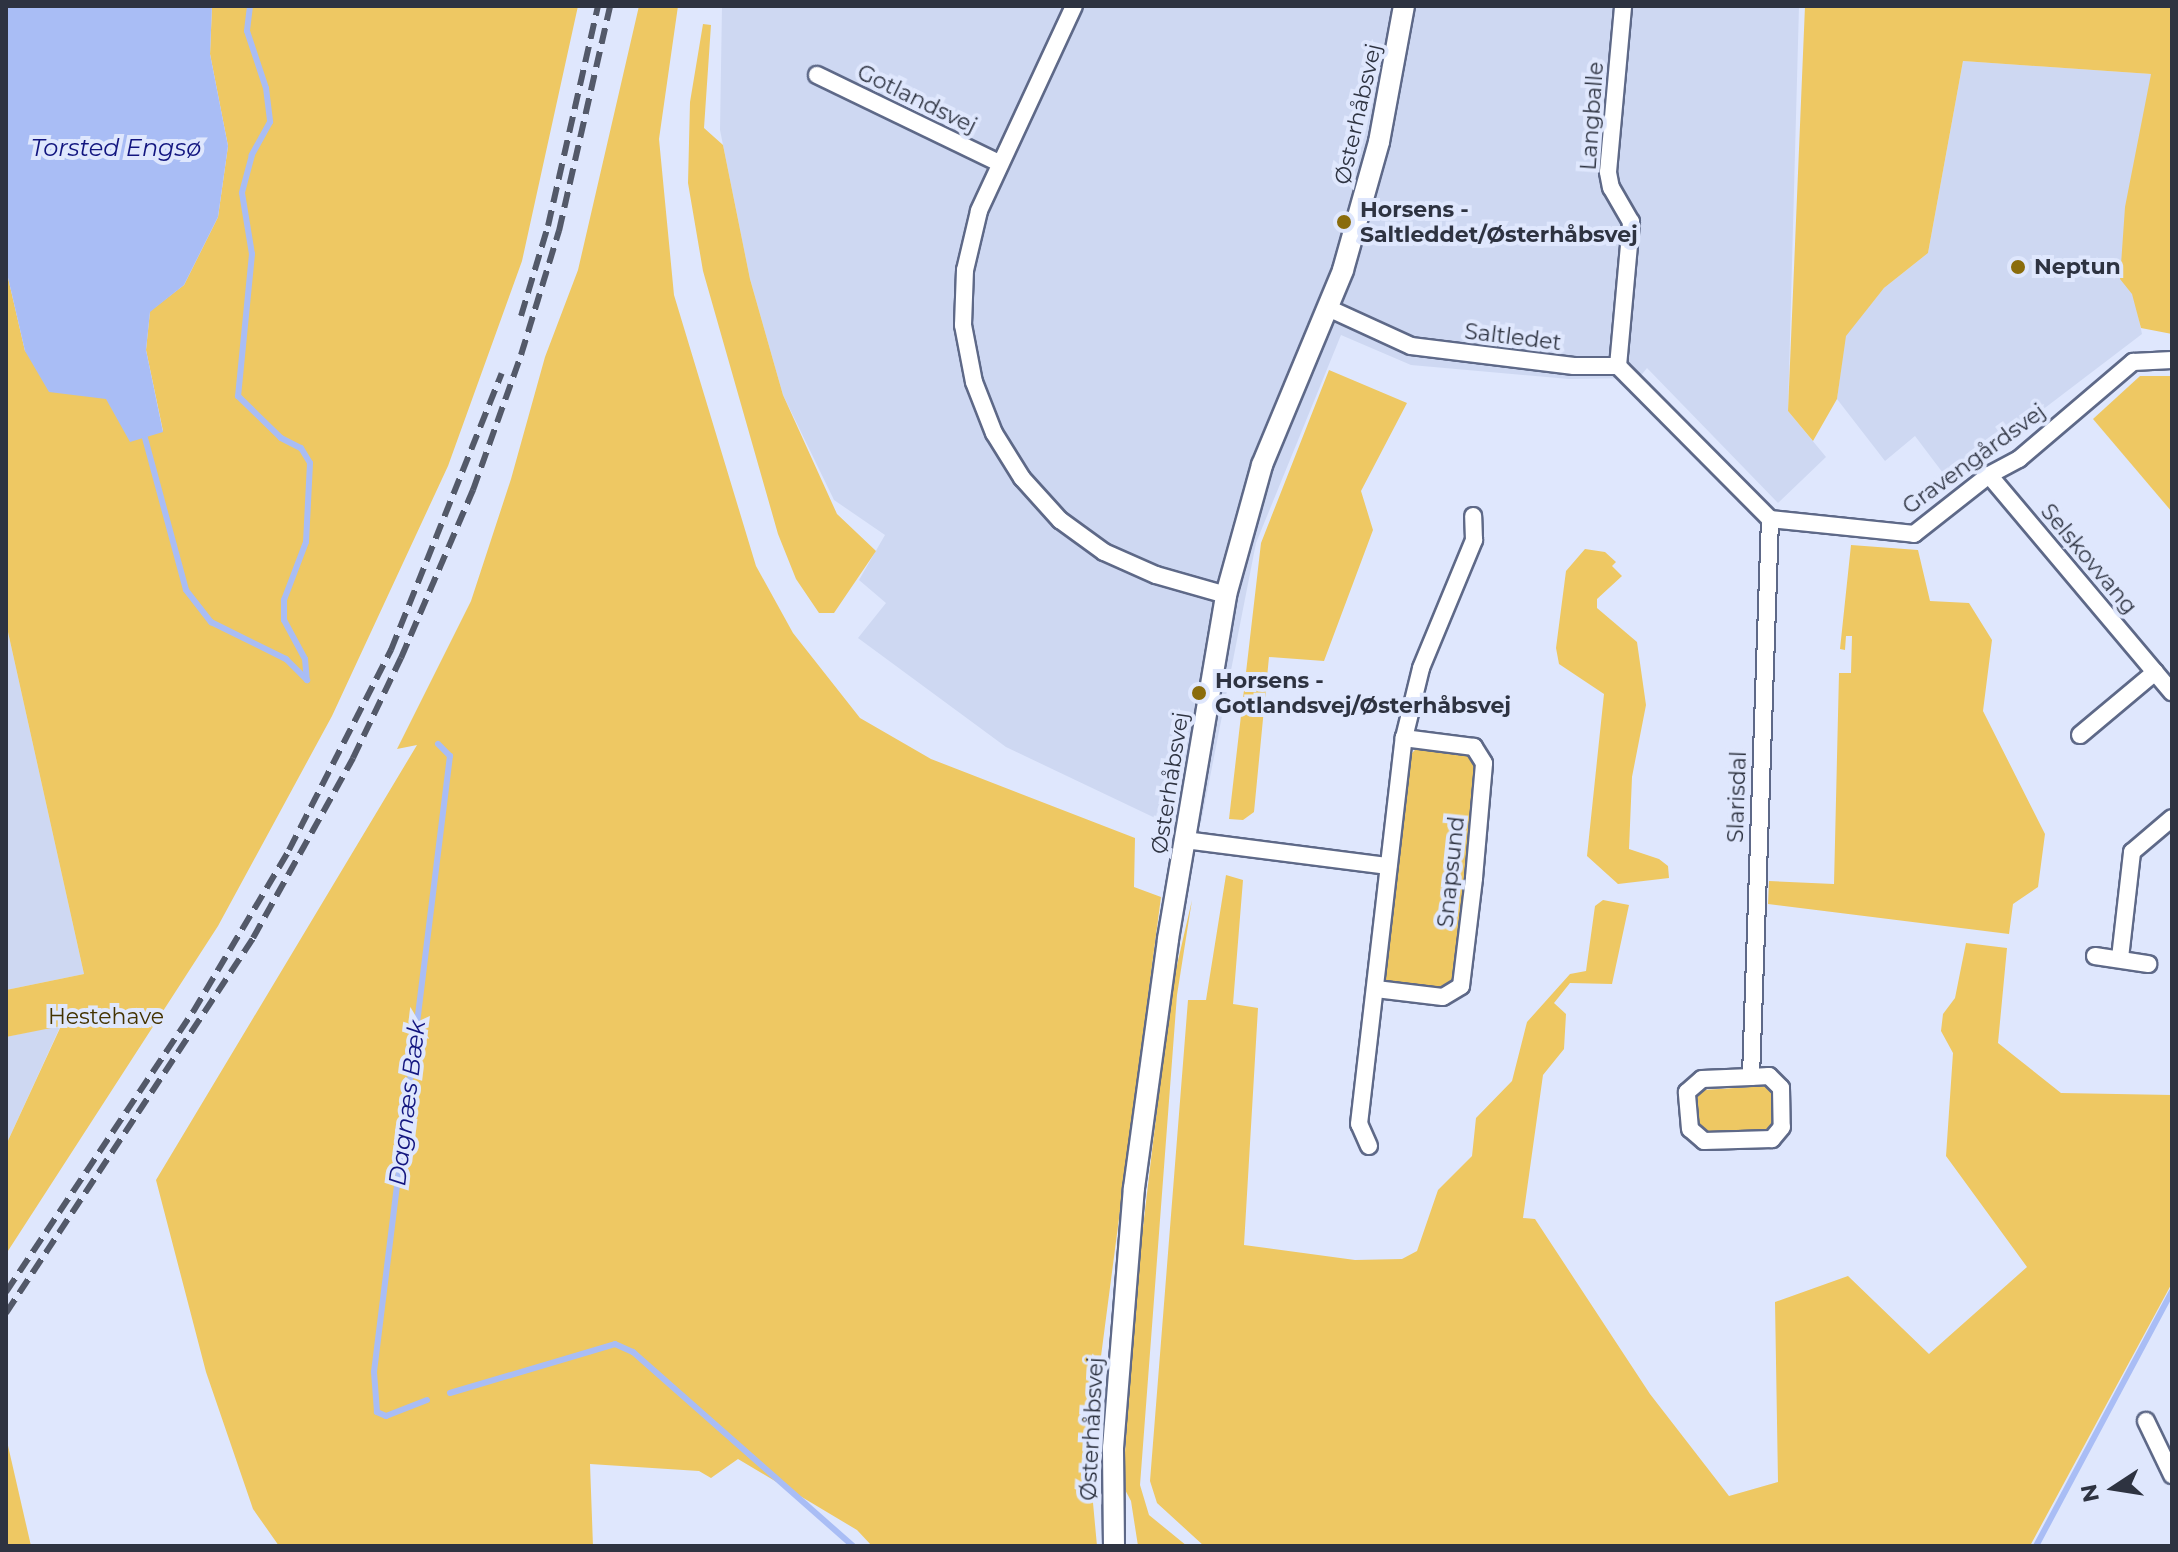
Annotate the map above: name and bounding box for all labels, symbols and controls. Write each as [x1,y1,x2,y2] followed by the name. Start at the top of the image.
[1329,41,1387,187] street label: Østerhåbsvej
[853,59,981,139] street label: Gotlandsvej
[1575,61,1609,171] street label: Langballe
[31,134,201,162] water label: Torsted Engsø
[1360,196,1638,248] place label: Horsens - Saltleddet/Østerhåbsvej
[1335,213,1353,231] marker: Horsens - Saltleddet/Østerhåbsvej
[2034,254,2121,280] place label: Neptun
[2009,258,2027,276] marker: Neptun
[1463,318,1563,356] street label: Saltledet
[1897,398,2051,520] street label: Gravengårdsvej
[2035,498,2143,620] street label: Selskovvang
[1215,667,1511,718] place label: Horsens - Gotlandsvej/Østerhåbsvej
[1190,684,1208,702] marker: Horsens - Gotlandsvej/Østerhåbsvej
[1146,710,1194,856] street label: Østerhåbsvej
[1722,751,1752,843] street label: Slarisdal
[1432,815,1470,929] street label: Snapsund
[48,1004,164,1030] park label: Hestehave
[383,1019,431,1187] water label: Dagnæs Bæk
[1075,1357,1109,1501] street label: Østerhåbsvej
[2074,1448,2154,1528] north arrow
[2075,1482,2105,1505] text: N

